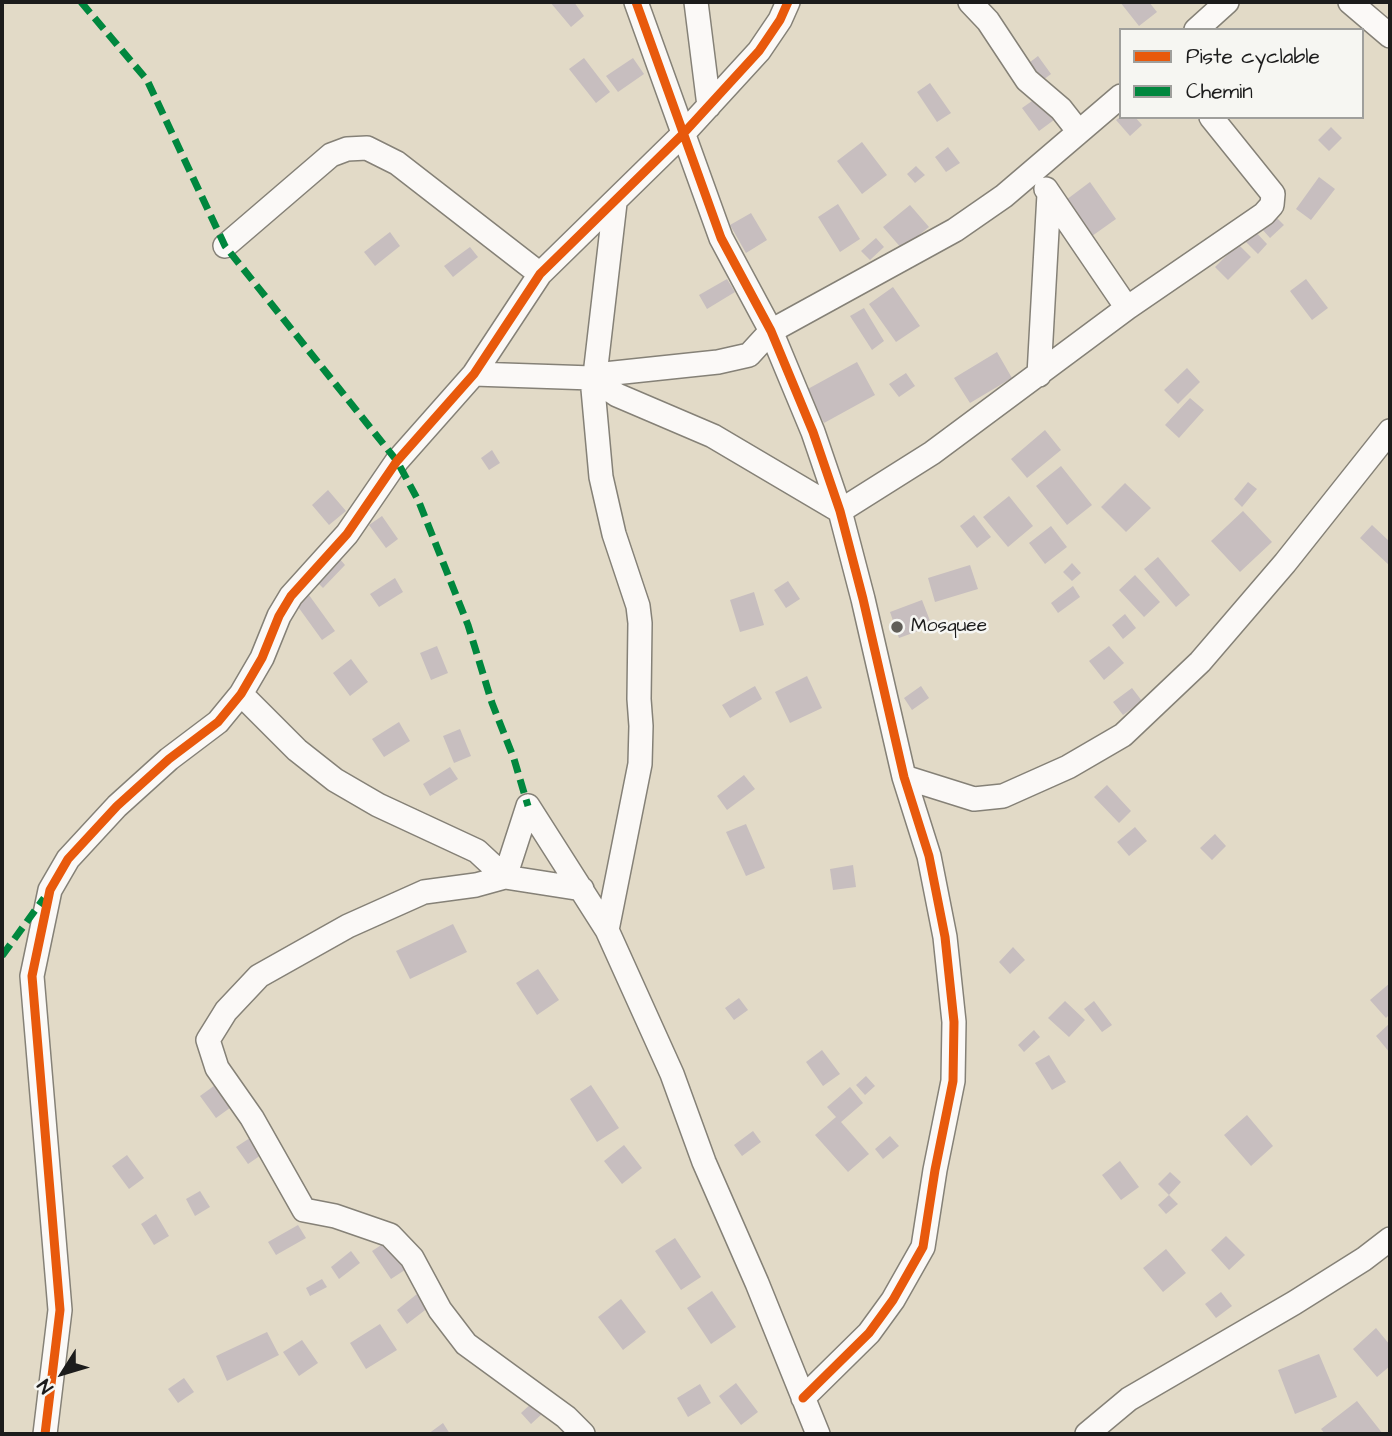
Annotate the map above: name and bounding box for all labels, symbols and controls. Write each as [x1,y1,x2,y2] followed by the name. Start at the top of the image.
[1119,28,1364,119] legend
[1186,42,1320,71] text: Piste cyclable
[1186,77,1253,106] text: Chemin
[911,616,987,638] place label: Mosquee
[889,619,905,635] marker: Mosquee
[28,1338,98,1408] north arrow
[31,1373,60,1399] text: N

